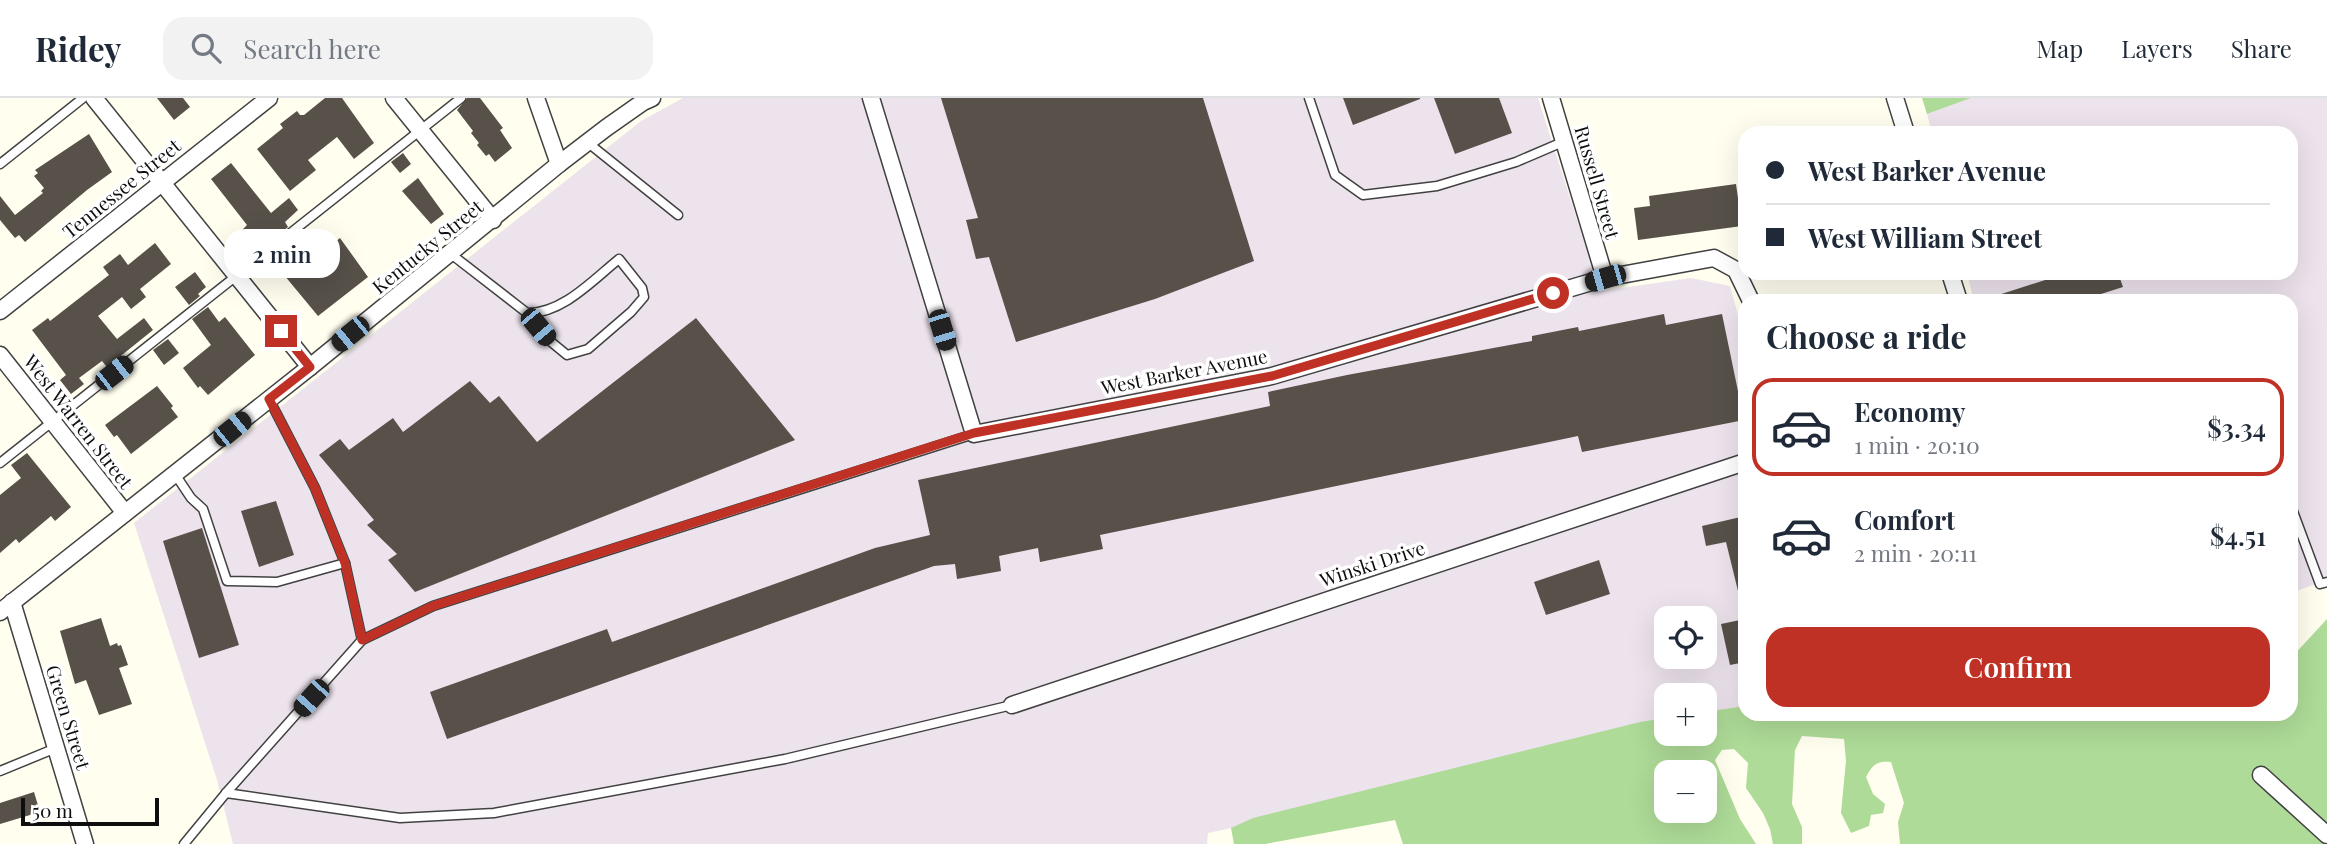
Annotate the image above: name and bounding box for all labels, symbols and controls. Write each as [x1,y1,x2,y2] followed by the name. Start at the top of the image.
[163,17,653,80] search box
[35,26,121,70] text: Ridey
[187,29,225,67] icon: search
[243,31,381,66] text: Search here
[2037,32,2083,64] text: Map
[2121,32,2193,64] text: Layers
[2231,32,2292,64] text: Share
[1569,122,1627,242] street label: Russell Street
[57,132,186,244] street label: Tennessee Street
[1808,153,2046,188] text: West Barker Avenue
[366,193,488,299] street label: Kentucky Street
[1808,220,2042,255] text: West William Street
[223,230,339,278] callout: 2 min
[253,238,311,269] text: 2 min
[1582,262,1629,294] car
[1537,277,1569,309] route start
[517,304,560,350] car
[926,307,959,353] car
[328,313,373,355] car
[1766,314,1967,357] text: Choose a ride
[265,315,297,347] route end
[1098,342,1269,400] street label: West Barker Avenue
[18,348,140,494] street label: West Warren Street
[91,352,138,394] car
[1854,394,1965,429] text: Economy
[1770,396,1833,459] icon: car
[210,408,255,450] car
[2207,410,2266,445] text: $3.34
[1854,429,1980,460] text: 1 min · 20:10
[1854,502,1955,537] text: Comfort
[1770,504,1833,567] icon: car
[2210,518,2266,553] text: $4.51
[1315,534,1428,593] street label: Winski Drive
[1854,537,1977,568] text: 2 min · 20:11
[1654,606,1717,823] map controls
[1654,606,1717,669] button: locate
[1766,627,2270,707] button: Confirm
[41,662,97,773] street label: Green Street
[290,675,333,721] car
[1654,683,1717,746] button: +
[1654,760,1717,823] button: −
[21,795,159,827] scale bar
[32,797,73,823] text: 50 m

